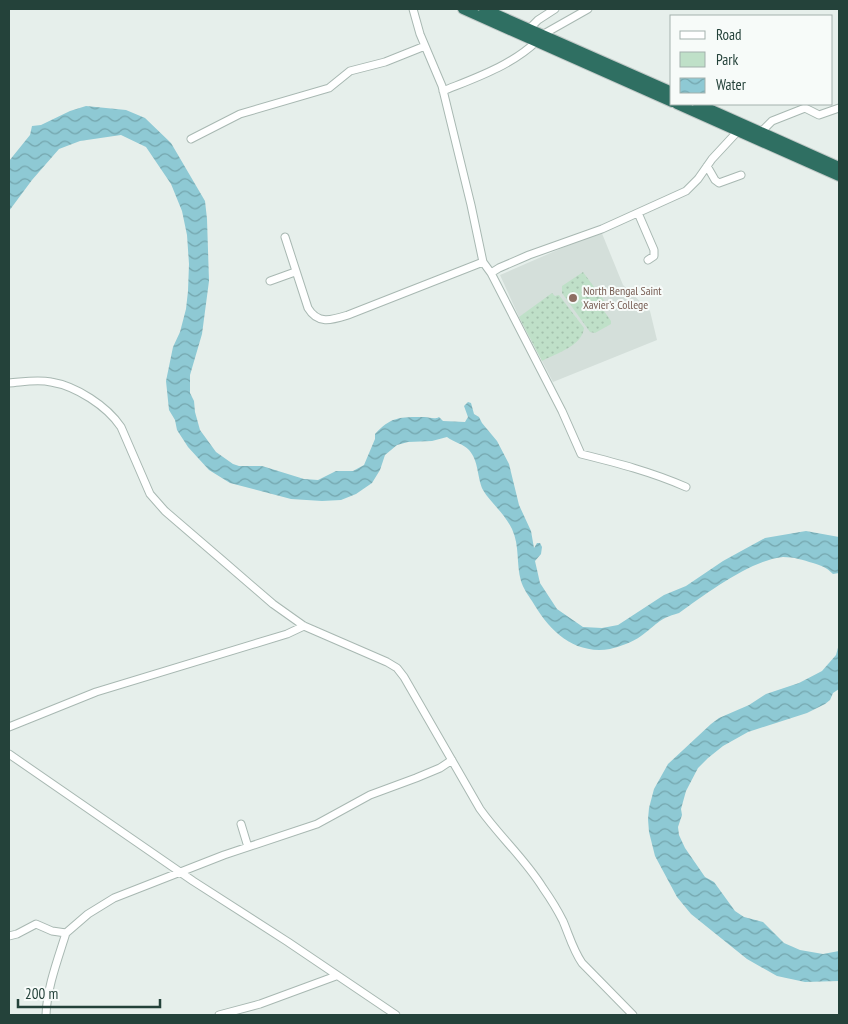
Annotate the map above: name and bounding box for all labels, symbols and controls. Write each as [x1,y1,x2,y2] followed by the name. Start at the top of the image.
[670,15,833,105] legend
[716,25,742,44] text: Road
[716,50,738,69] text: Park
[716,75,747,94] text: Water
[583,283,662,312] place label: North Bengal Saint Xavier's College
[567,292,579,304] marker: North Bengal Saint Xavier's College
[18,976,160,1008] scale bar
[25,984,58,1003] text: 200 m

